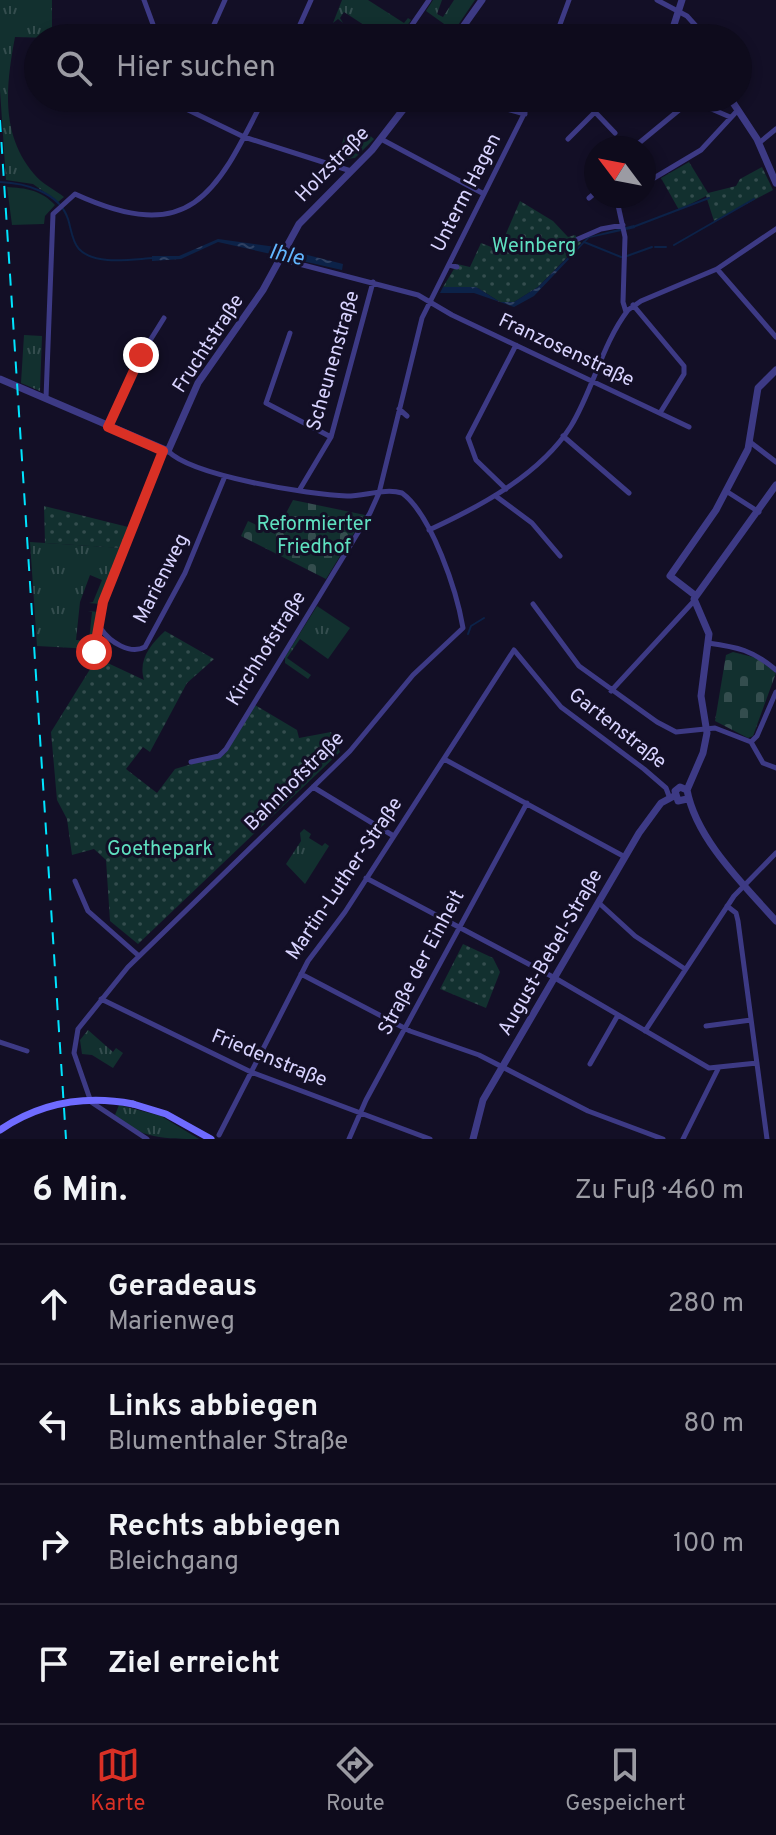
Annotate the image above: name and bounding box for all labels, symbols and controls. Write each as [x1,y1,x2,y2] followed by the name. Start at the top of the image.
[24,24,752,112] search box
[52,46,96,90] icon: search
[116,50,276,87] text: Hier suchen
[290,121,376,209] street label: Holzstraße
[426,129,508,257] street label: Unterm Hagen
[584,136,656,208] north arrow
[492,234,576,260] park label: Weinberg
[266,239,307,273] water label: Ihle
[302,288,366,434] street label: Scheunenstraße
[167,290,251,398] street label: Fruchtstraße
[494,308,638,394] street label: Franzosenstraße
[123,337,159,373] route end
[256,512,372,561] park label: Reformierter Friedhof
[128,530,196,628] street label: Marienweg
[221,586,313,712] street label: Kirchhofstraße
[76,634,112,670] route start
[563,682,671,776] street label: Gartenstraße
[240,727,350,837] street label: Bahnhofstraße
[281,793,409,965] street label: Martin-Luther-Straße
[107,837,213,863] park label: Goethepark
[493,865,609,1041] street label: August-Bebel-Straße
[373,886,471,1040] street label: Straße der Einheit
[207,1024,331,1094] street label: Friedenstraße
[32,1170,127,1213] text: 6 Min.
[575,1175,744,1208] text: Zu Fuß · 460 m
[108,1269,257,1306] text: Geradeaus
[32,1282,76,1326] icon: ahead
[668,1288,744,1321] text: 280 m
[108,1306,235,1339] text: Marienweg
[108,1389,318,1426] text: Links abbiegen
[32,1402,76,1446] icon: left
[684,1408,744,1441] text: 80 m
[108,1426,348,1459] text: Blumenthaler Straße
[108,1509,341,1546] text: Rechts abbiegen
[32,1522,76,1566] icon: right
[673,1528,744,1561] text: 100 m
[108,1546,239,1579] text: Bleichgang
[32,1642,76,1686] icon: arrive
[108,1646,280,1683] text: Ziel erreicht
[90,1743,145,1818] tab: Karte
[326,1743,385,1818] tab: Route
[565,1743,686,1818] tab: Gespeichert

